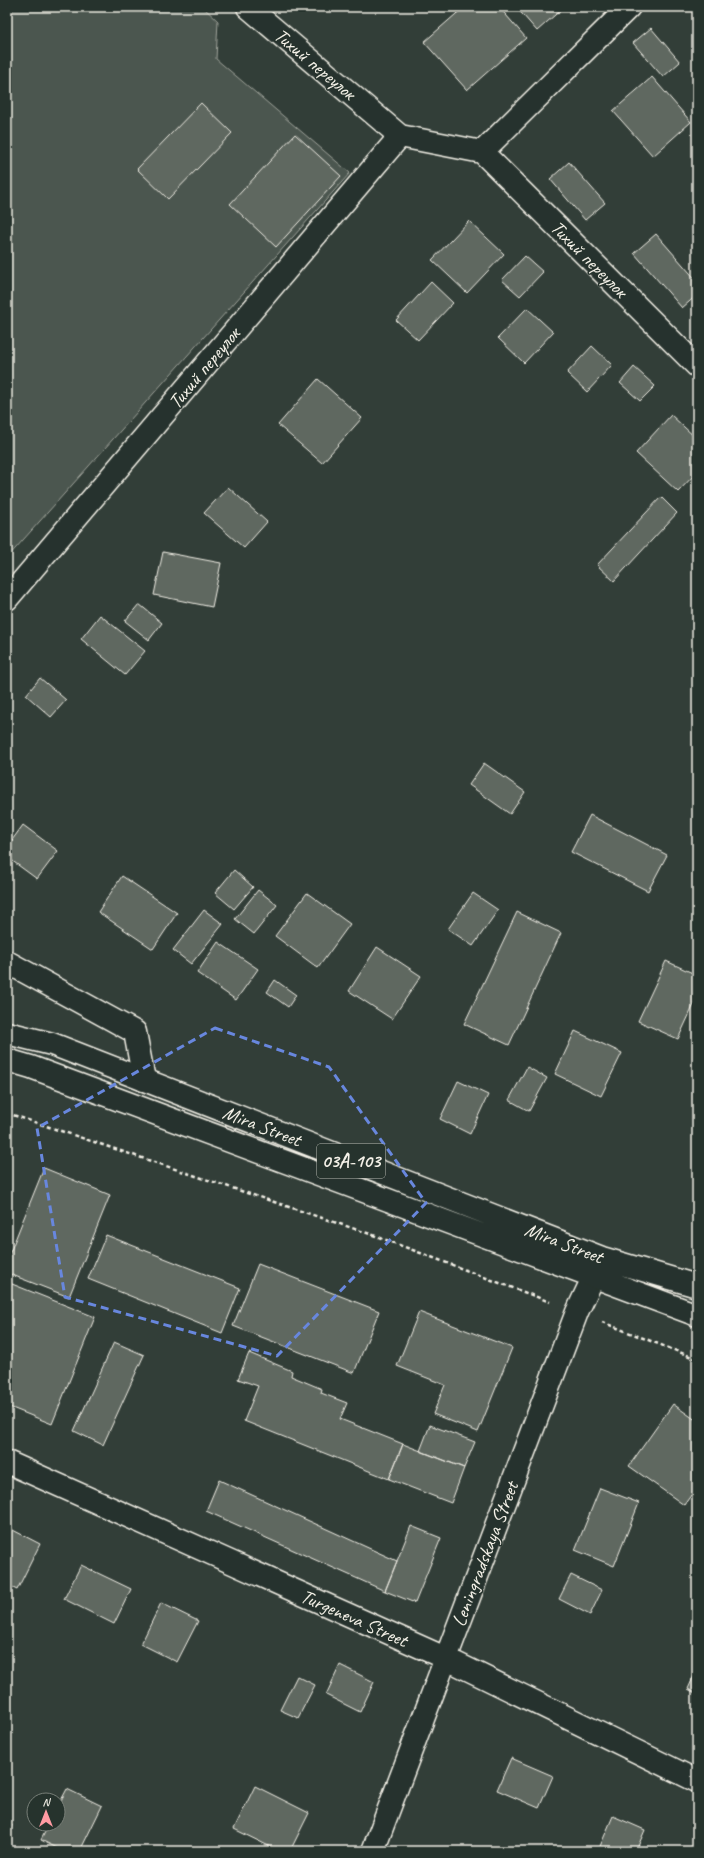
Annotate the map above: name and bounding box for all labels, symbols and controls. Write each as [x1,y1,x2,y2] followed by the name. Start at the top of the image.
[269,23,362,106] street label: Тихий переулок
[545,215,634,304] street label: Тихий переулок
[163,321,246,414] street label: Тихий переулок
[219,1100,307,1153] street label: Mira Street
[317,1144,385,1178] road number: 03А-103
[521,1217,609,1270] street label: Mira Street
[446,1476,525,1630] street label: Leningradskaya Street
[297,1583,413,1654] street label: Turgeneva Street
[26,1792,66,1832] north arrow
[43,1795,52,1809] text: N

